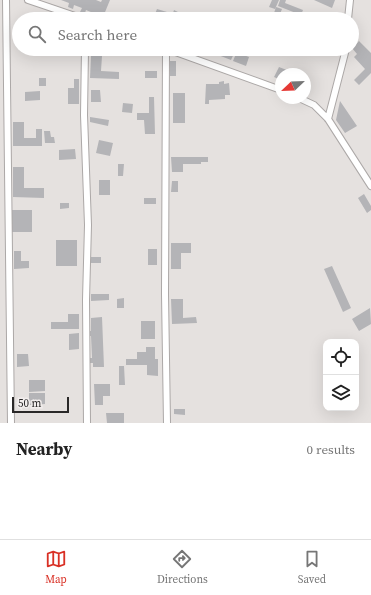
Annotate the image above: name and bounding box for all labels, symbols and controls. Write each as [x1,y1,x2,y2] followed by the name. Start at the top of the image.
[12,12,359,56] search box
[26,23,48,45] icon: search
[58,24,137,45] text: Search here
[275,68,311,104] north arrow
[323,339,359,411] map controls
[323,339,359,375] button: locate
[323,375,359,411] button: layers
[12,395,69,414] scale bar
[18,396,41,411] text: 50 m
[16,437,72,461] text: Nearby
[307,441,355,458] text: 0 results
[45,548,67,587] tab: Map
[157,548,208,587] tab: Directions
[298,548,326,587] tab: Saved

